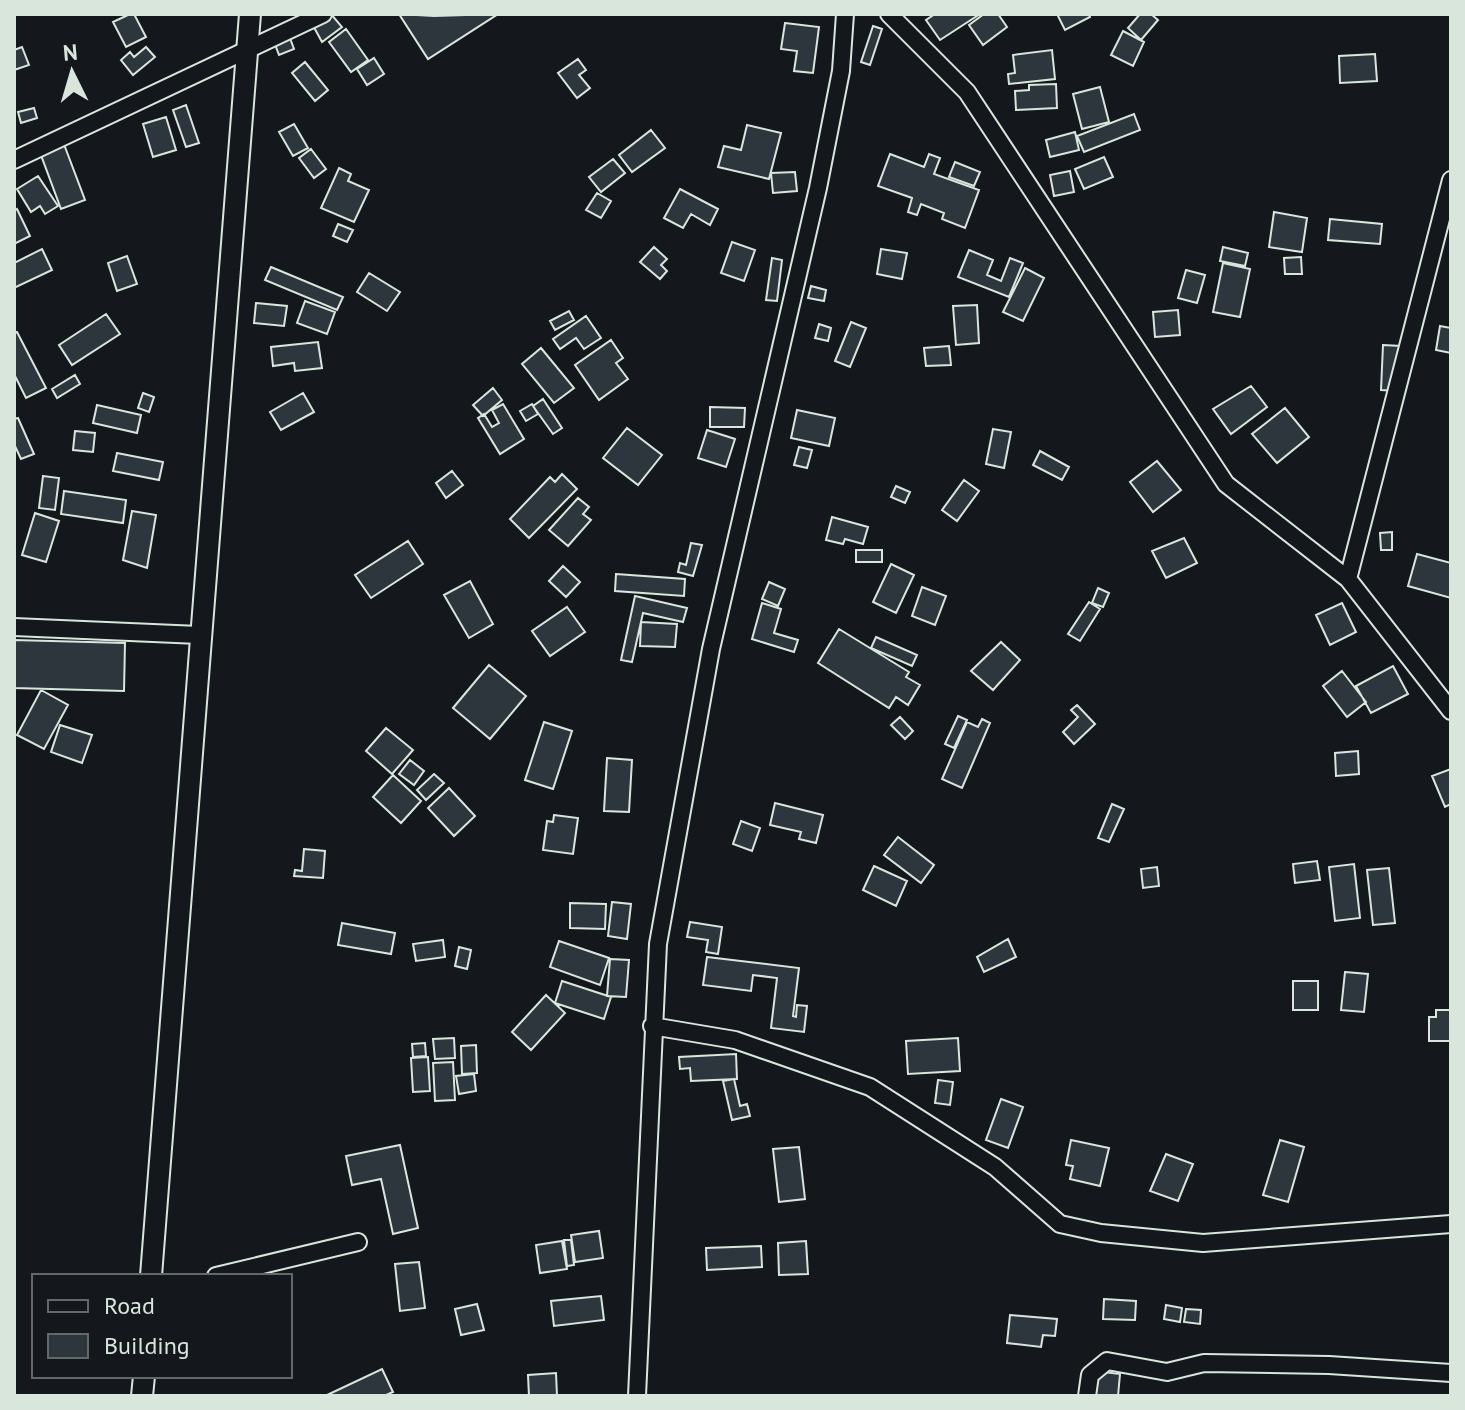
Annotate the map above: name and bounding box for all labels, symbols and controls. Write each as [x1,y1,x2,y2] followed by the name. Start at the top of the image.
[32,32,112,112] north arrow
[62,37,79,67] text: N
[32,1274,292,1378] legend
[104,1290,155,1321] text: Road
[104,1330,190,1361] text: Building

